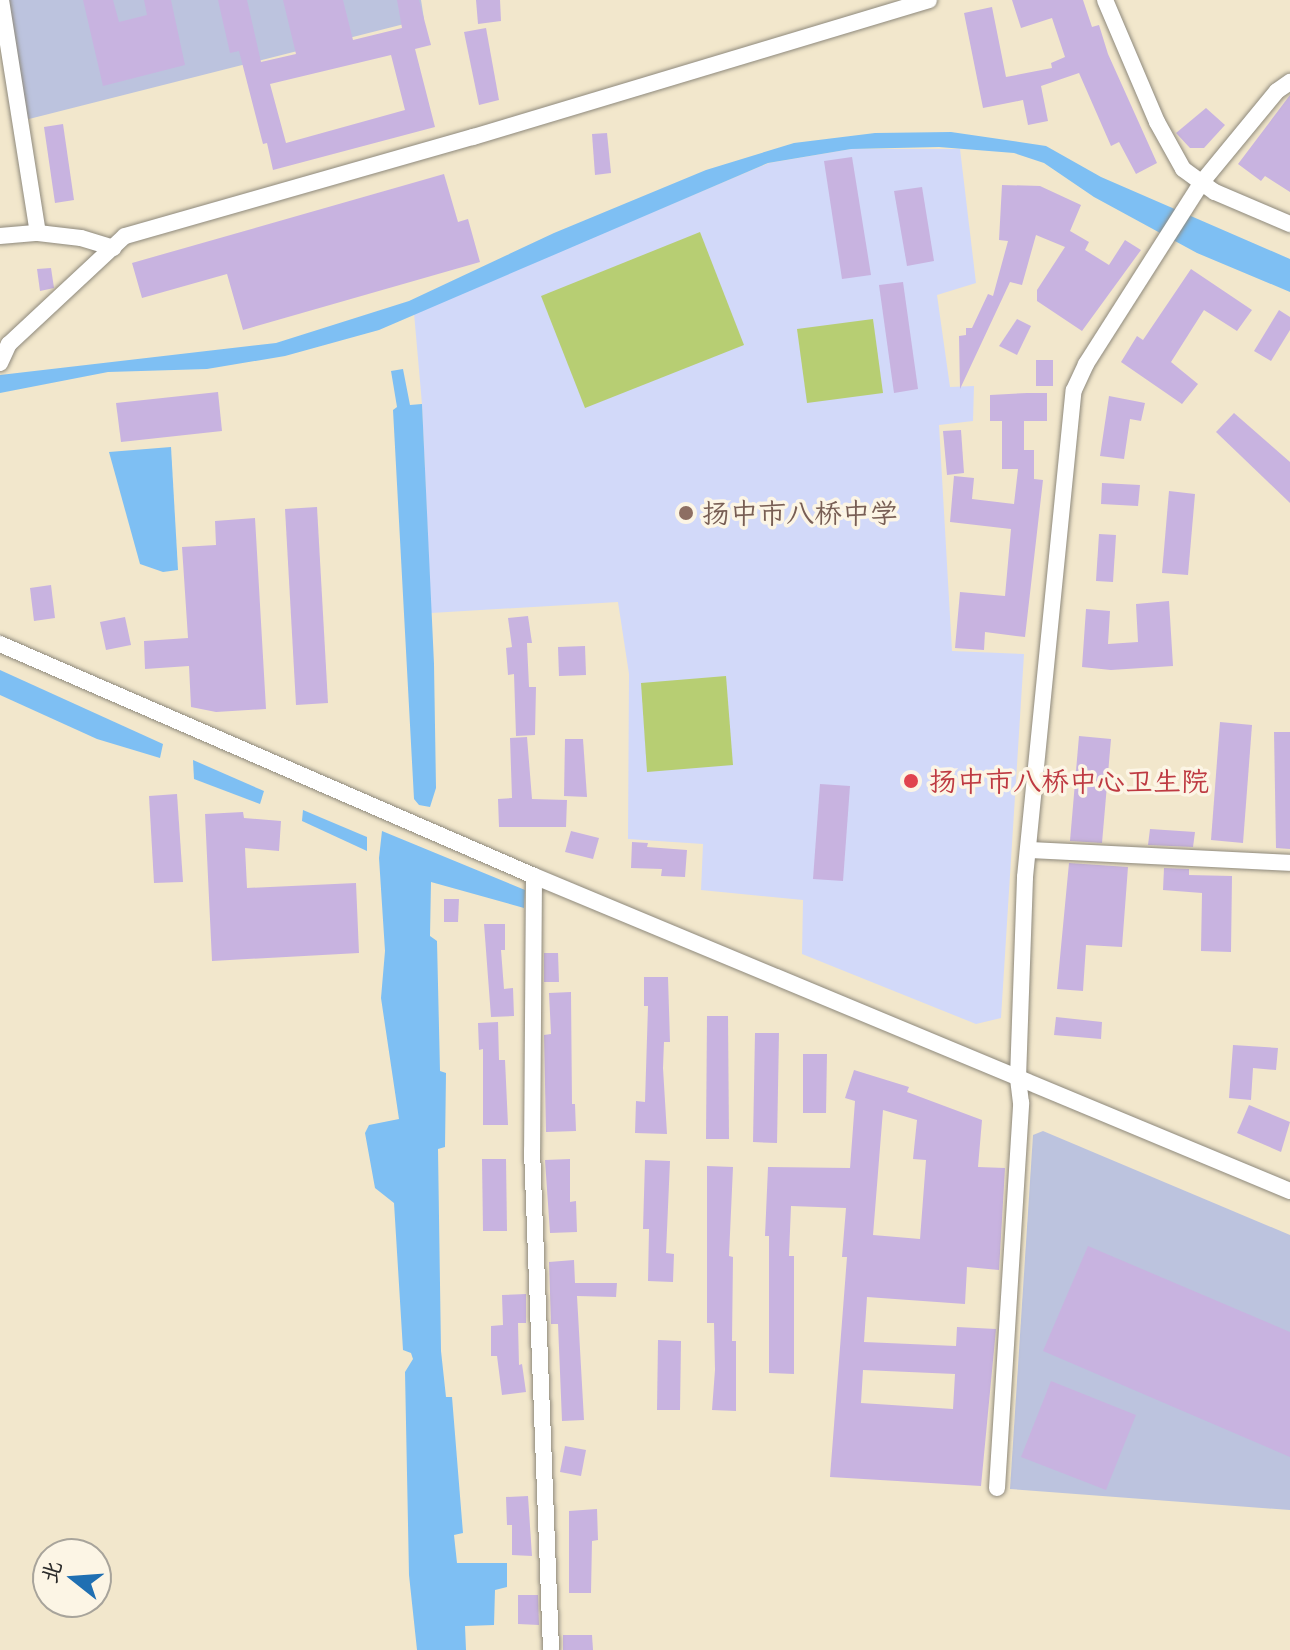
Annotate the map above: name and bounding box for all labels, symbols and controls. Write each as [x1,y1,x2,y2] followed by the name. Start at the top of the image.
[702,496,898,530] place label: 扬中市八桥中学
[677,504,695,522] marker: 扬中市八桥中学
[929,764,1209,798] place label: 扬中市八桥中心卫生院
[900,770,922,792] marker: 扬中市八桥中心卫生院
[32,1538,112,1618] north arrow
[34,1557,68,1586] text: 北

